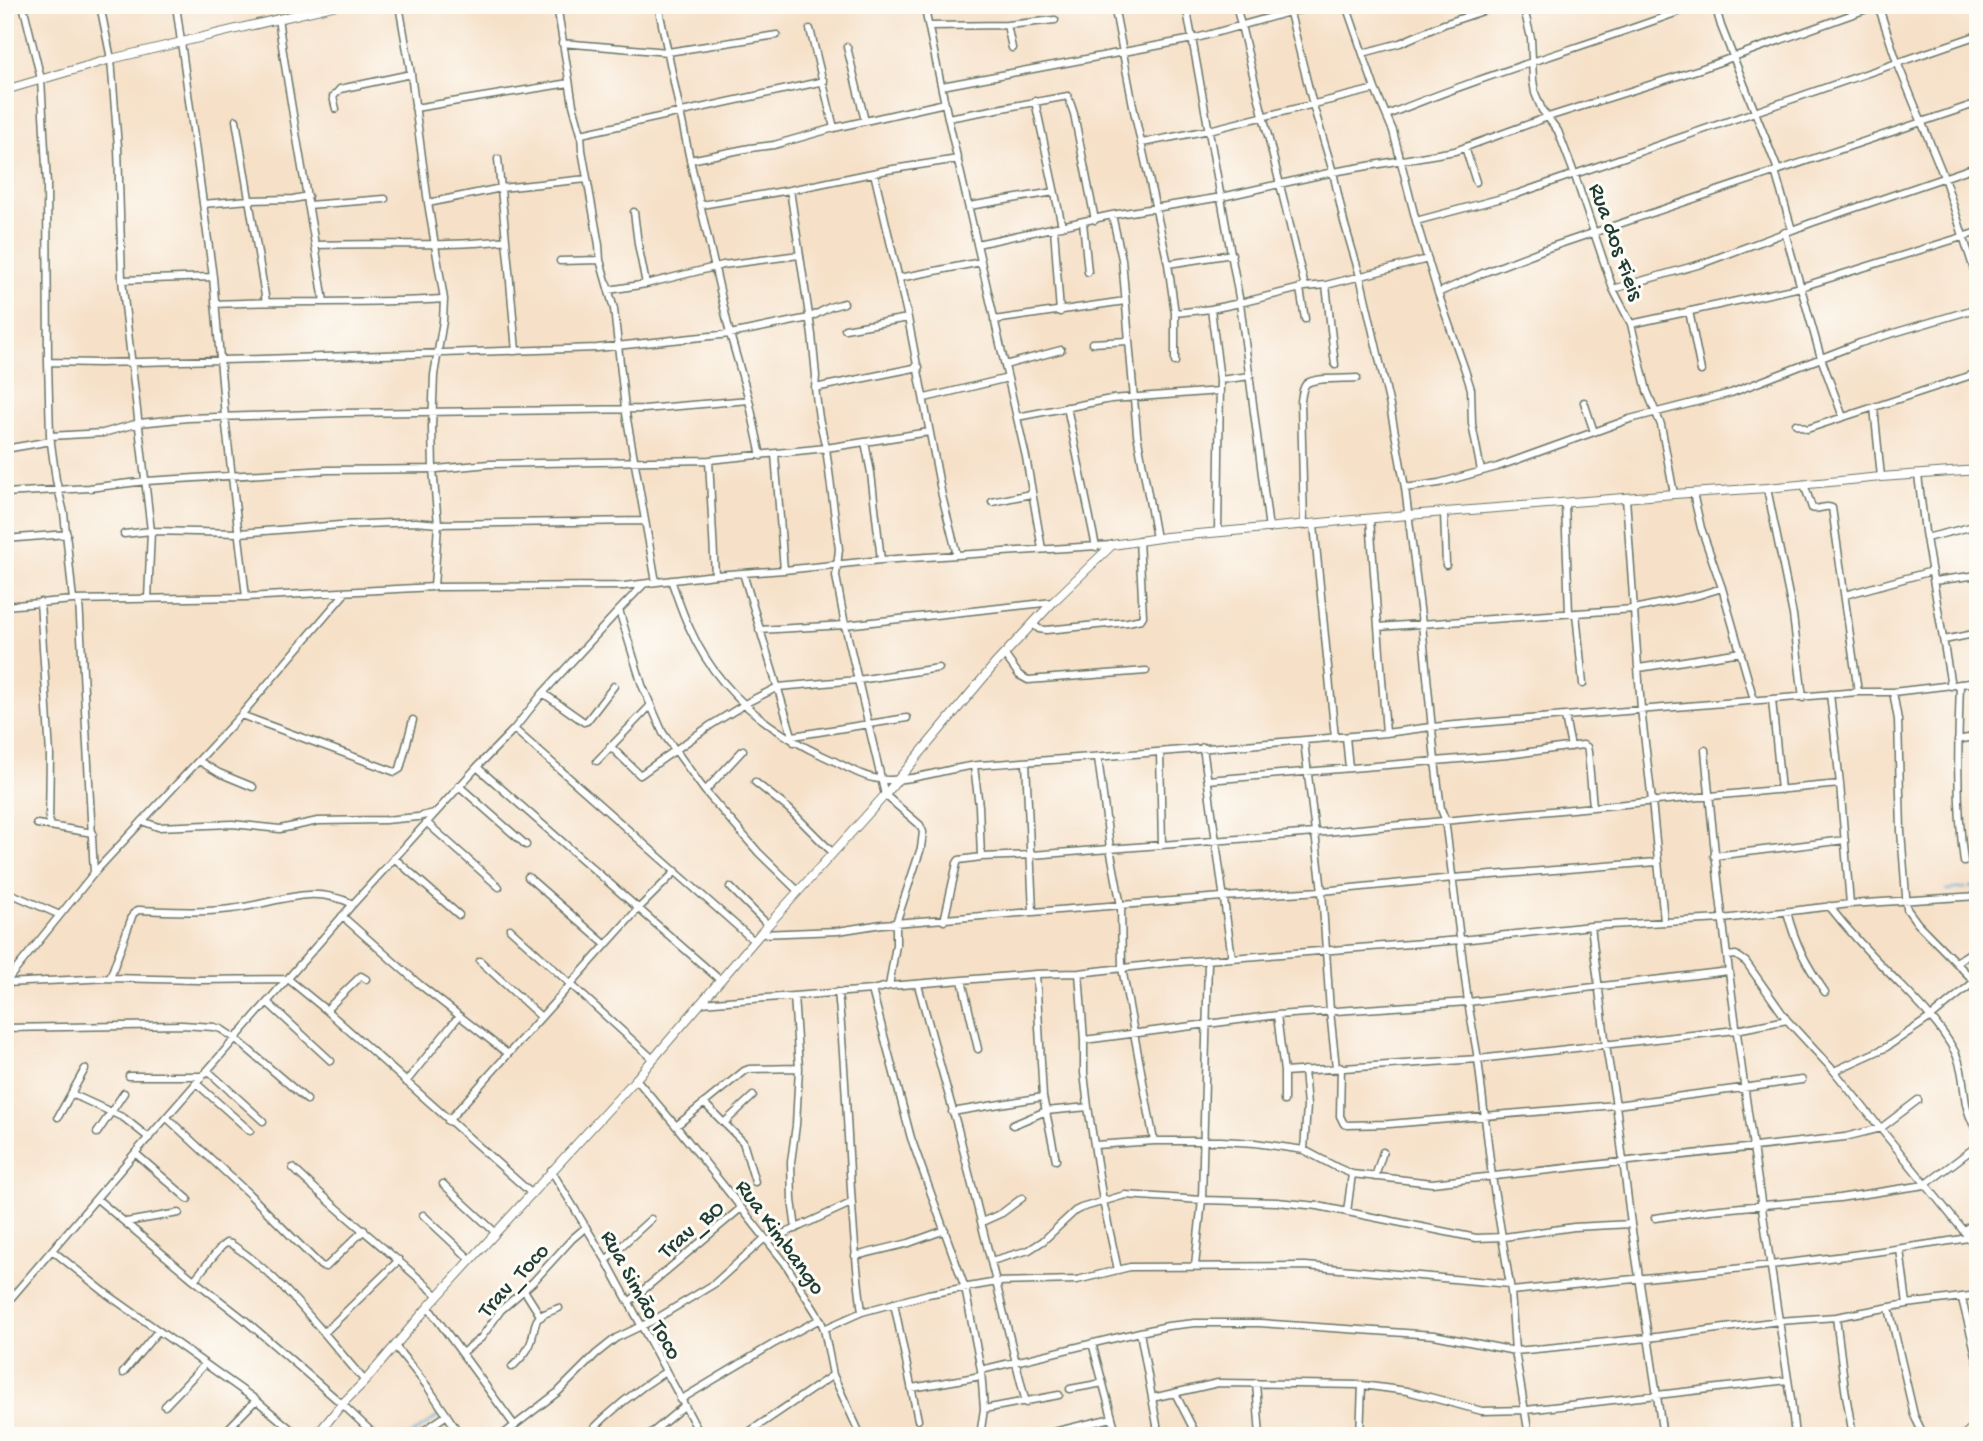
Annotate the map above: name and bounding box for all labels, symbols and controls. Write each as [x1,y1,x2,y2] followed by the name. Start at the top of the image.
[1581,180,1649,305] street label: Rua dos Fieis
[728,1175,830,1301] street label: Rua Kimbango
[652,1195,731,1267] street label: Trav_BO
[593,1226,687,1365] street label: Rua Simão Toco
[472,1238,556,1326] street label: Trav_Toco

